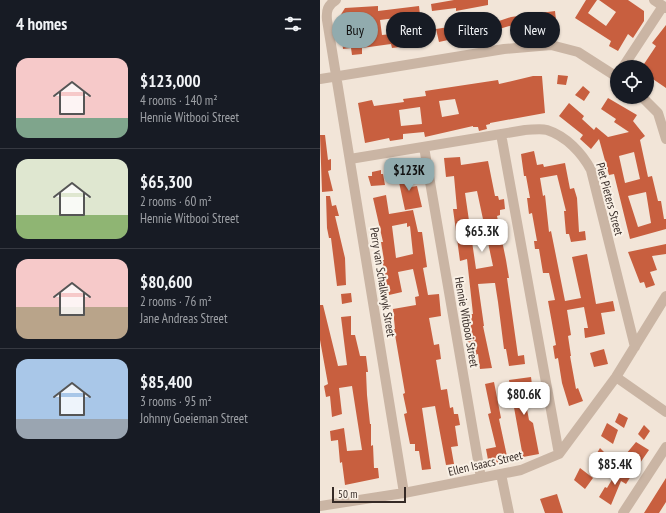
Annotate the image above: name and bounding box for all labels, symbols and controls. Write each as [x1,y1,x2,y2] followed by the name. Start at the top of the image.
[332,12,378,48] chip: Buy
[386,12,436,48] chip: Rent
[444,12,502,48] chip: Filters
[510,12,560,48] chip: New
[16,13,67,35] text: 4 homes
[282,13,304,35] icon: filters
[610,60,654,104] map controls
[610,60,654,104] button: locate
[140,70,201,92] text: $123,000
[48,74,96,122] icon: home
[140,92,218,109] text: 4 rooms · 140 m²
[140,109,239,126] text: Hennie Witbooi Street
[381,158,437,192] pin: $123K
[593,161,627,238] street label: Piet Pieters Street
[393,162,425,179] text: $123K
[140,171,192,193] text: $65,300
[48,175,96,223] icon: home
[140,193,212,210] text: 2 rooms · 60 m²
[140,210,239,227] text: Hennie Witbooi Street
[449,219,515,253] pin: $65.3K
[465,223,499,240] text: $65.3K
[367,226,399,339] street label: Perry van Schalkwyk Street
[140,271,192,293] text: $80,600
[48,275,96,323] icon: home
[452,276,482,369] street label: Hennie Witbooi Street
[140,293,212,310] text: 2 rooms · 76 m²
[140,310,228,327] text: Jane Andreas Street
[140,371,192,393] text: $85,400
[48,375,96,423] icon: home
[491,382,557,416] pin: $80.6K
[507,386,541,403] text: $80.6K
[140,393,212,410] text: 3 rooms · 95 m²
[140,410,248,427] text: Johnny Goeieman Street
[446,447,524,479] street label: Ellen Isaacs Street
[582,452,648,486] pin: $85.4K
[598,456,632,473] text: $85.4K
[332,485,406,504] scale bar
[338,487,357,501] text: 50 m

